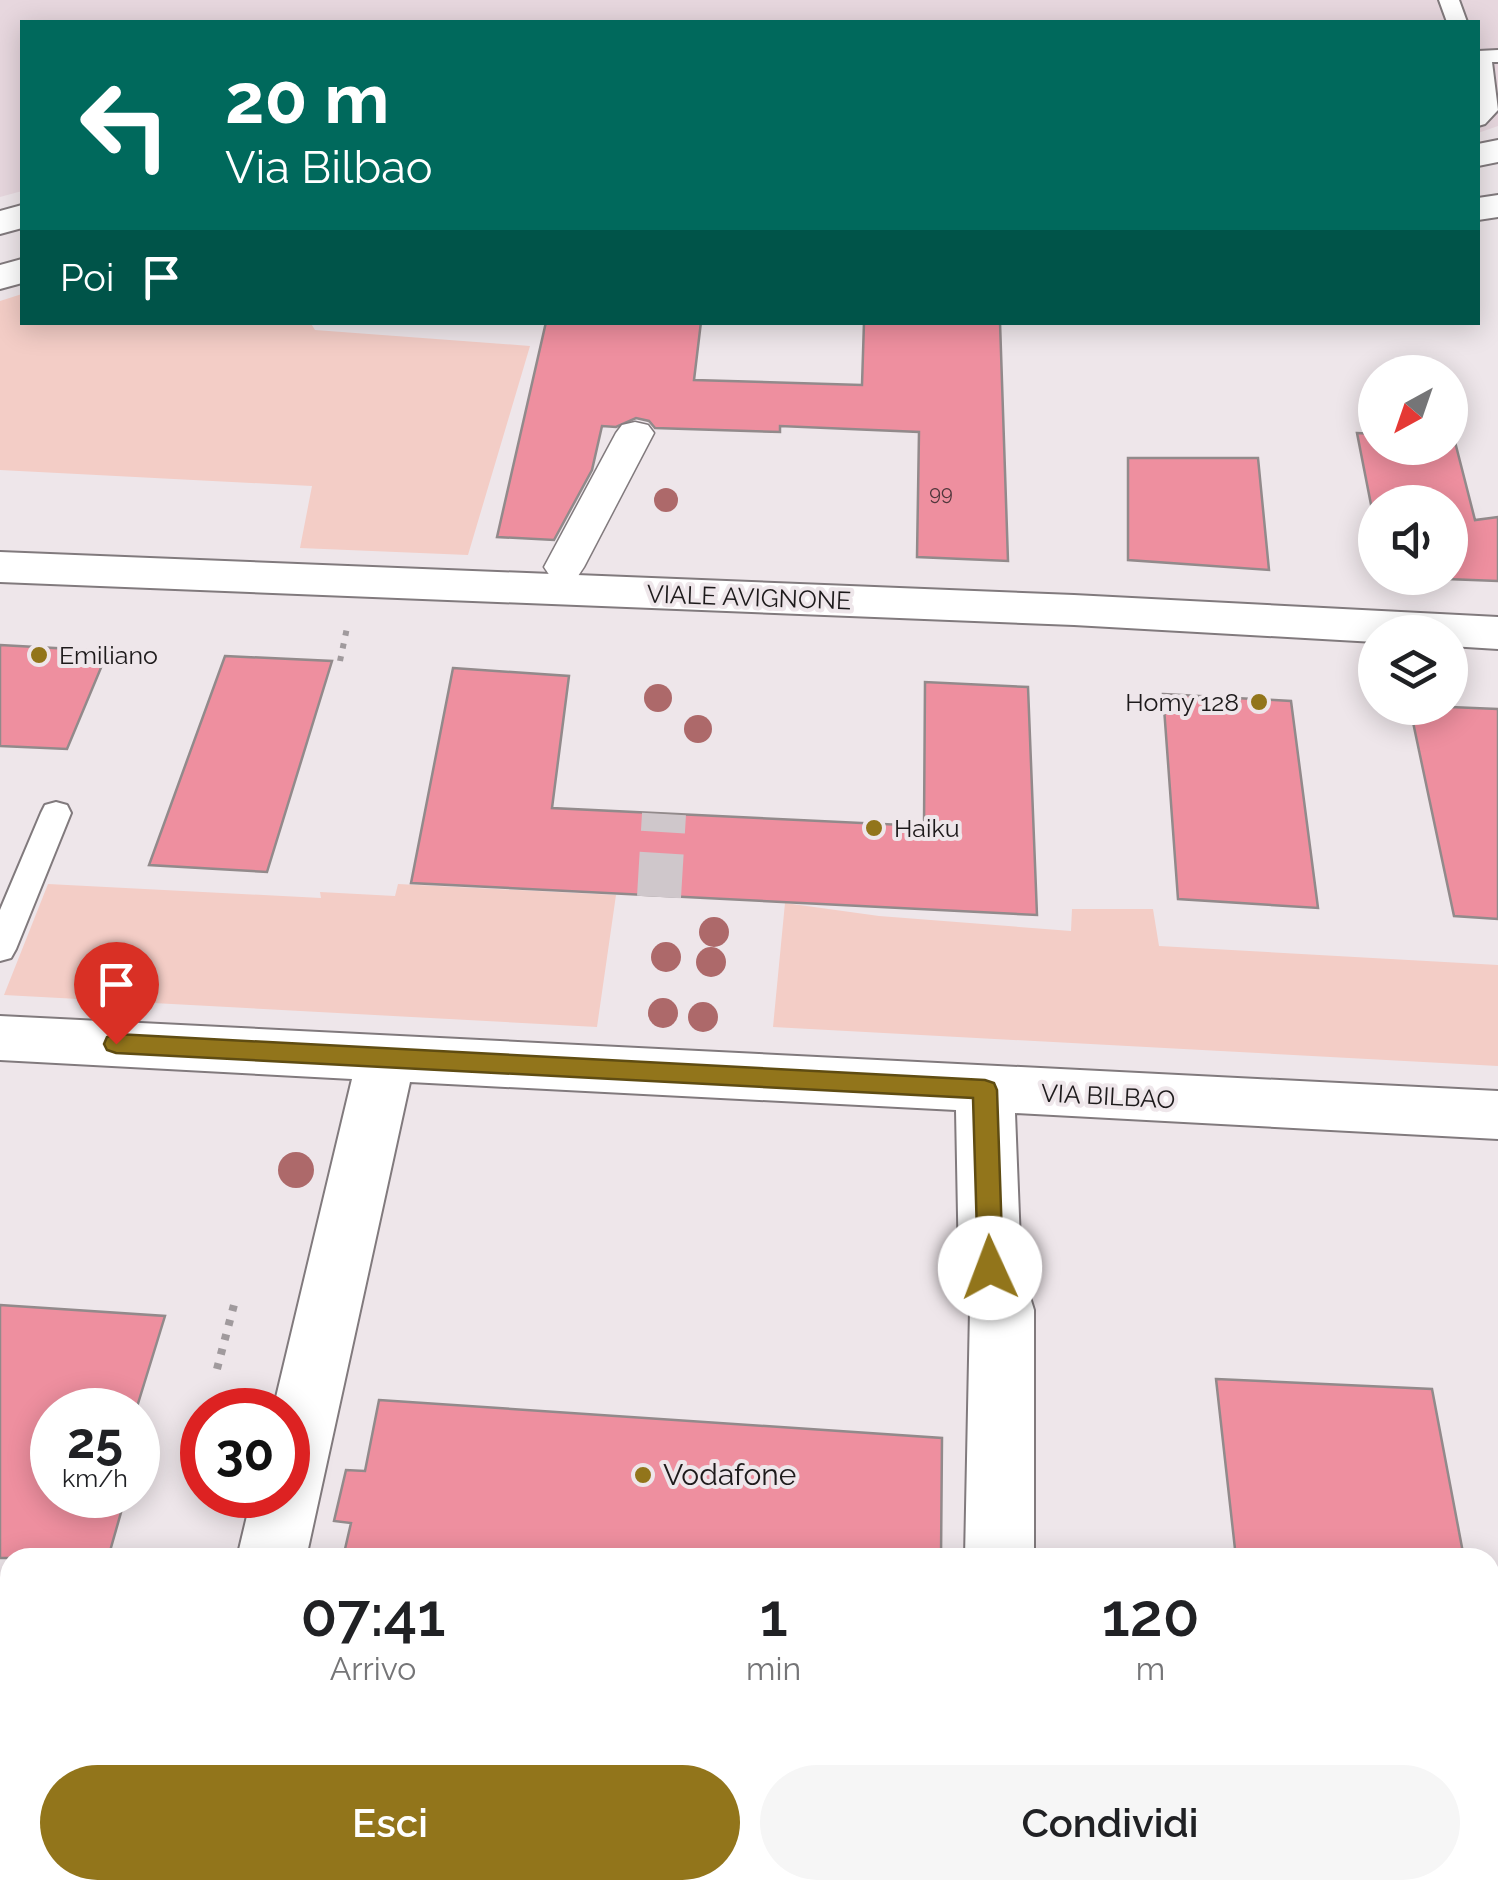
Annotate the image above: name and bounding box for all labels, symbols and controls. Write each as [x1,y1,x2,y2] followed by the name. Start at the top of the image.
[225,57,389,139] text: 20 m
[60,60,190,190] icon: left
[225,141,432,194] text: Via Bilbao
[134,250,189,305] icon: arrive
[60,255,114,300] text: Poi
[1358,355,1468,465] north arrow
[1358,355,1468,725] map controls
[929,481,953,505] house number: 99
[1358,485,1468,595] button: sound
[646,578,852,616] street label: VIALE AVIGNONE
[1358,615,1468,725] button: layers
[59,640,158,670] place label: Emiliano
[28,644,50,666] marker: Emiliano
[1125,687,1239,717] place label: Homy 128
[1248,691,1270,713] marker: Homy 128
[894,813,960,843] place label: Haiku
[863,817,885,839] marker: Haiku
[74,942,159,1045] pin
[89,957,144,1012] icon: arrive
[1040,1078,1176,1114] street label: VIA BILBAO
[938,1216,1042,1320] position arrow
[180,1388,310,1518] speed limit sign: 30
[67,1411,123,1470] text: 25
[663,1457,796,1492] place label: Vodafone
[62,1463,128,1493] text: km/h
[632,1464,654,1486] marker: Vodafone
[300,1580,446,1650] text: 07:41
[759,1580,788,1650] text: 1
[1102,1580,1200,1650] text: 120
[330,1650,416,1687] text: Arrivo
[746,1650,801,1687] text: min
[1136,1650,1165,1687] text: m
[40,1765,740,1880] button: Esci
[760,1765,1460,1880] button: Condividi

